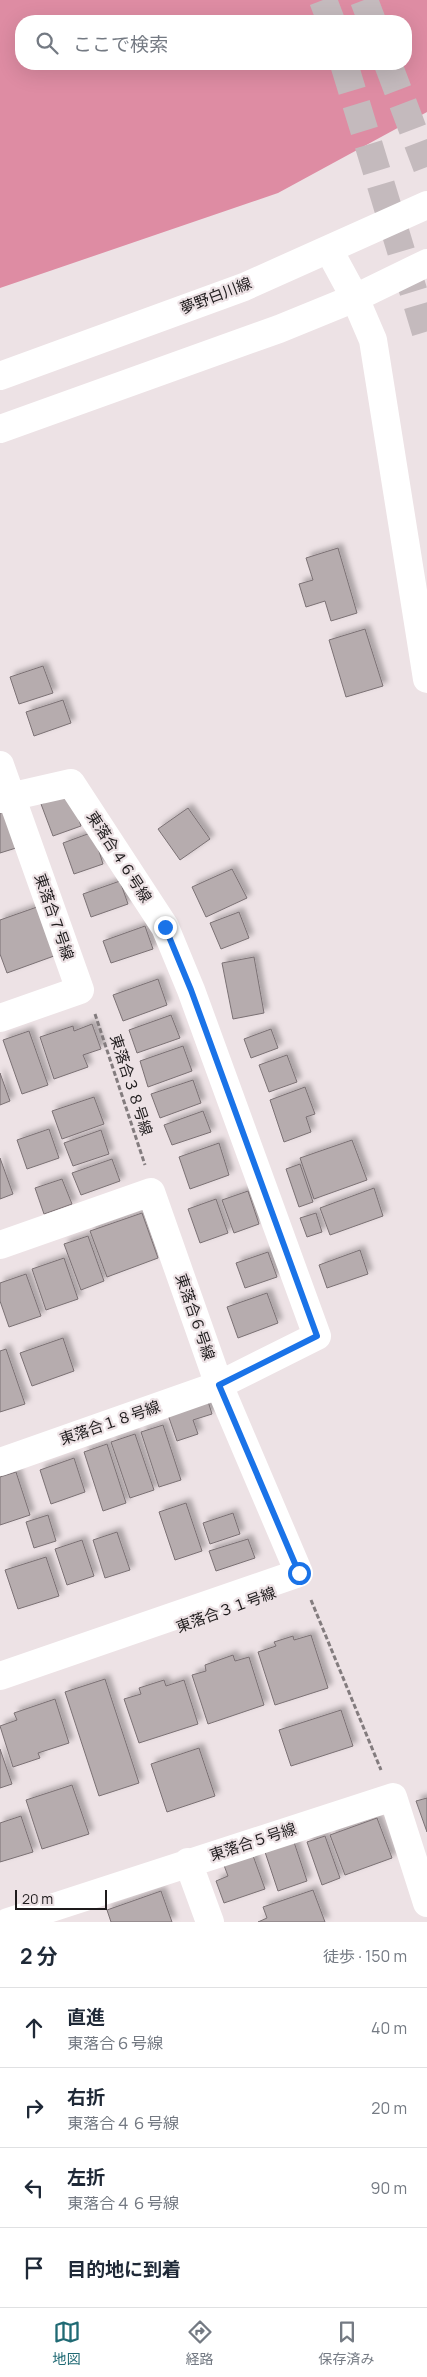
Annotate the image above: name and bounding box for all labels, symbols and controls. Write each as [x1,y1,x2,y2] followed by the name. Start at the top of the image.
[15,15,412,70] search box
[33,29,61,57] icon: search
[73,31,168,57] text: ここで検索
[177,272,255,319] street label: 夢野白川線
[82,807,157,906] street label: 東落合４６号線
[30,871,79,963] street label: 東落合７号線
[154,916,177,939] route end
[105,1032,158,1138] street label: 東落合３８号線
[171,1271,220,1363] street label: 東落合６号線
[57,1396,163,1450] street label: 東落合１８号線
[288,1562,311,1585] route start
[173,1582,279,1637] street label: 東落合３１号線
[207,1818,299,1865] street label: 東落合５号線
[15,1887,108,1910] scale bar
[22,1889,53,1908] text: 20 m
[20,1942,58,1970] text: 2 分
[323,1945,407,1967] text: 徒歩 · 150 m
[67,2004,105,2030] text: 直進
[20,2014,48,2042] icon: ahead
[371,2017,407,2039] text: 40 m
[67,2032,163,2054] text: 東落合６号線
[67,2084,105,2110] text: 右折
[20,2094,48,2122] icon: right
[371,2097,407,2119] text: 20 m
[67,2112,179,2134] text: 東落合４６号線
[67,2164,105,2190] text: 左折
[20,2174,48,2202] icon: left
[371,2177,407,2199] text: 90 m
[67,2192,179,2214] text: 東落合４６号線
[20,2254,48,2282] icon: arrive
[67,2256,181,2282] text: 目的地に到着
[53,2318,81,2368] tab: 地図
[186,2318,214,2368] tab: 経路
[319,2318,375,2368] tab: 保存済み

